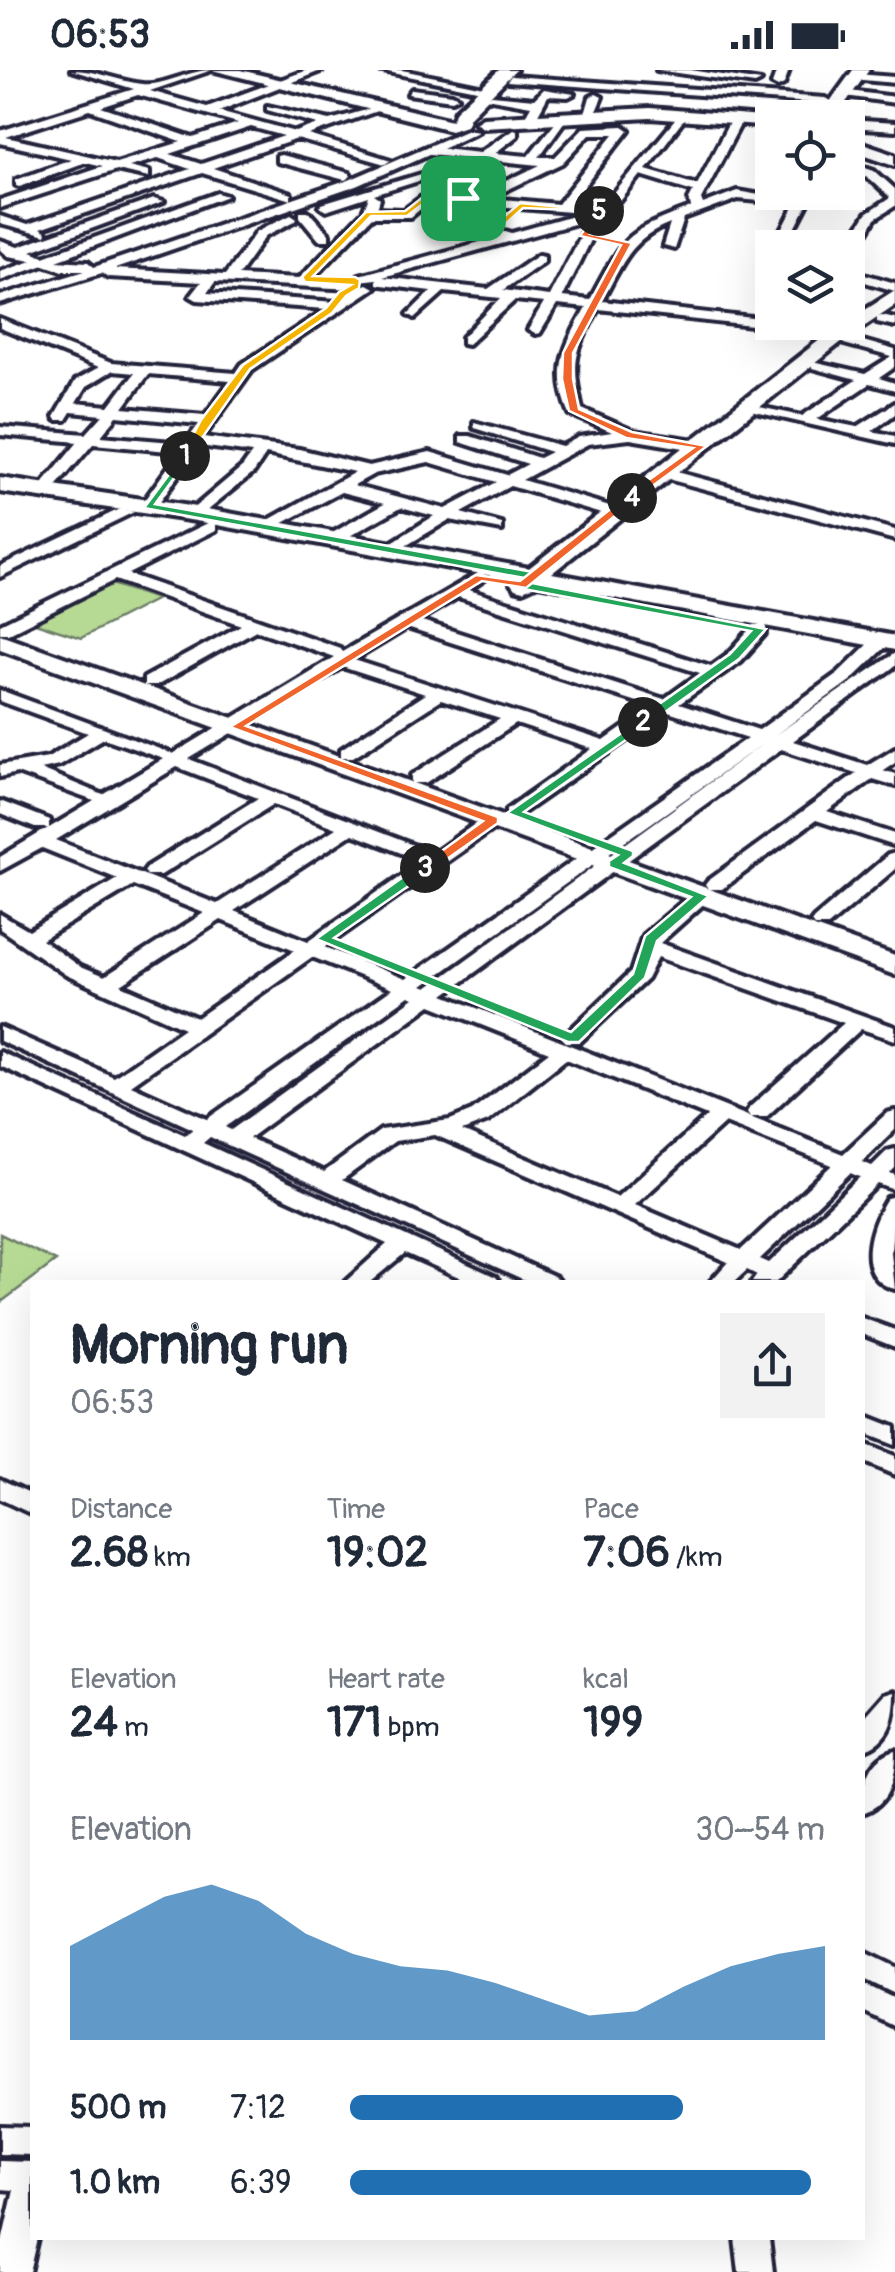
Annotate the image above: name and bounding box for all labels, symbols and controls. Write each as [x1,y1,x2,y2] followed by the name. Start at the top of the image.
[50,11,150,59] text: 06:53
[755,100,865,340] map controls
[755,100,865,210] button: locate
[421,156,506,241] pin
[436,171,491,226] icon: arrive
[574,186,624,236] pin: 5
[591,193,607,228] text: 5
[755,230,865,340] button: layers
[160,431,210,481] pin: 1
[180,438,190,473] text: 1
[607,473,657,523] pin: 4
[624,480,640,515] text: 4
[618,697,668,747] pin: 2
[635,704,651,739] text: 2
[400,843,450,893] pin: 3
[417,850,433,885] text: 3
[70,1311,348,1380] text: Morning run
[720,1313,825,1418] button: share
[70,1383,154,1423] text: 06:53
[70,1492,172,1527] text: Distance
[327,1492,385,1527] text: Time
[583,1492,639,1527] text: Pace
[70,1527,148,1579] text: 2.68
[327,1527,428,1579] text: 19:02
[583,1527,670,1579] text: 7:06
[148,1540,191,1575] text: km
[670,1540,723,1575] text: /km
[70,1662,177,1697] text: Elevation
[327,1662,445,1697] text: Heart rate
[583,1662,629,1697] text: kcal
[70,1697,118,1749] text: 24
[327,1697,382,1749] text: 171
[583,1697,643,1749] text: 199
[118,1710,149,1745] text: m
[382,1710,440,1745] text: bpm
[70,1810,192,1850] text: Elevation
[695,1810,825,1850] text: 30–54 m
[70,2088,166,2128] text: 500 m
[230,2088,286,2128] text: 7:12
[70,2163,160,2203] text: 1.0 km
[230,2163,292,2203] text: 6:39

